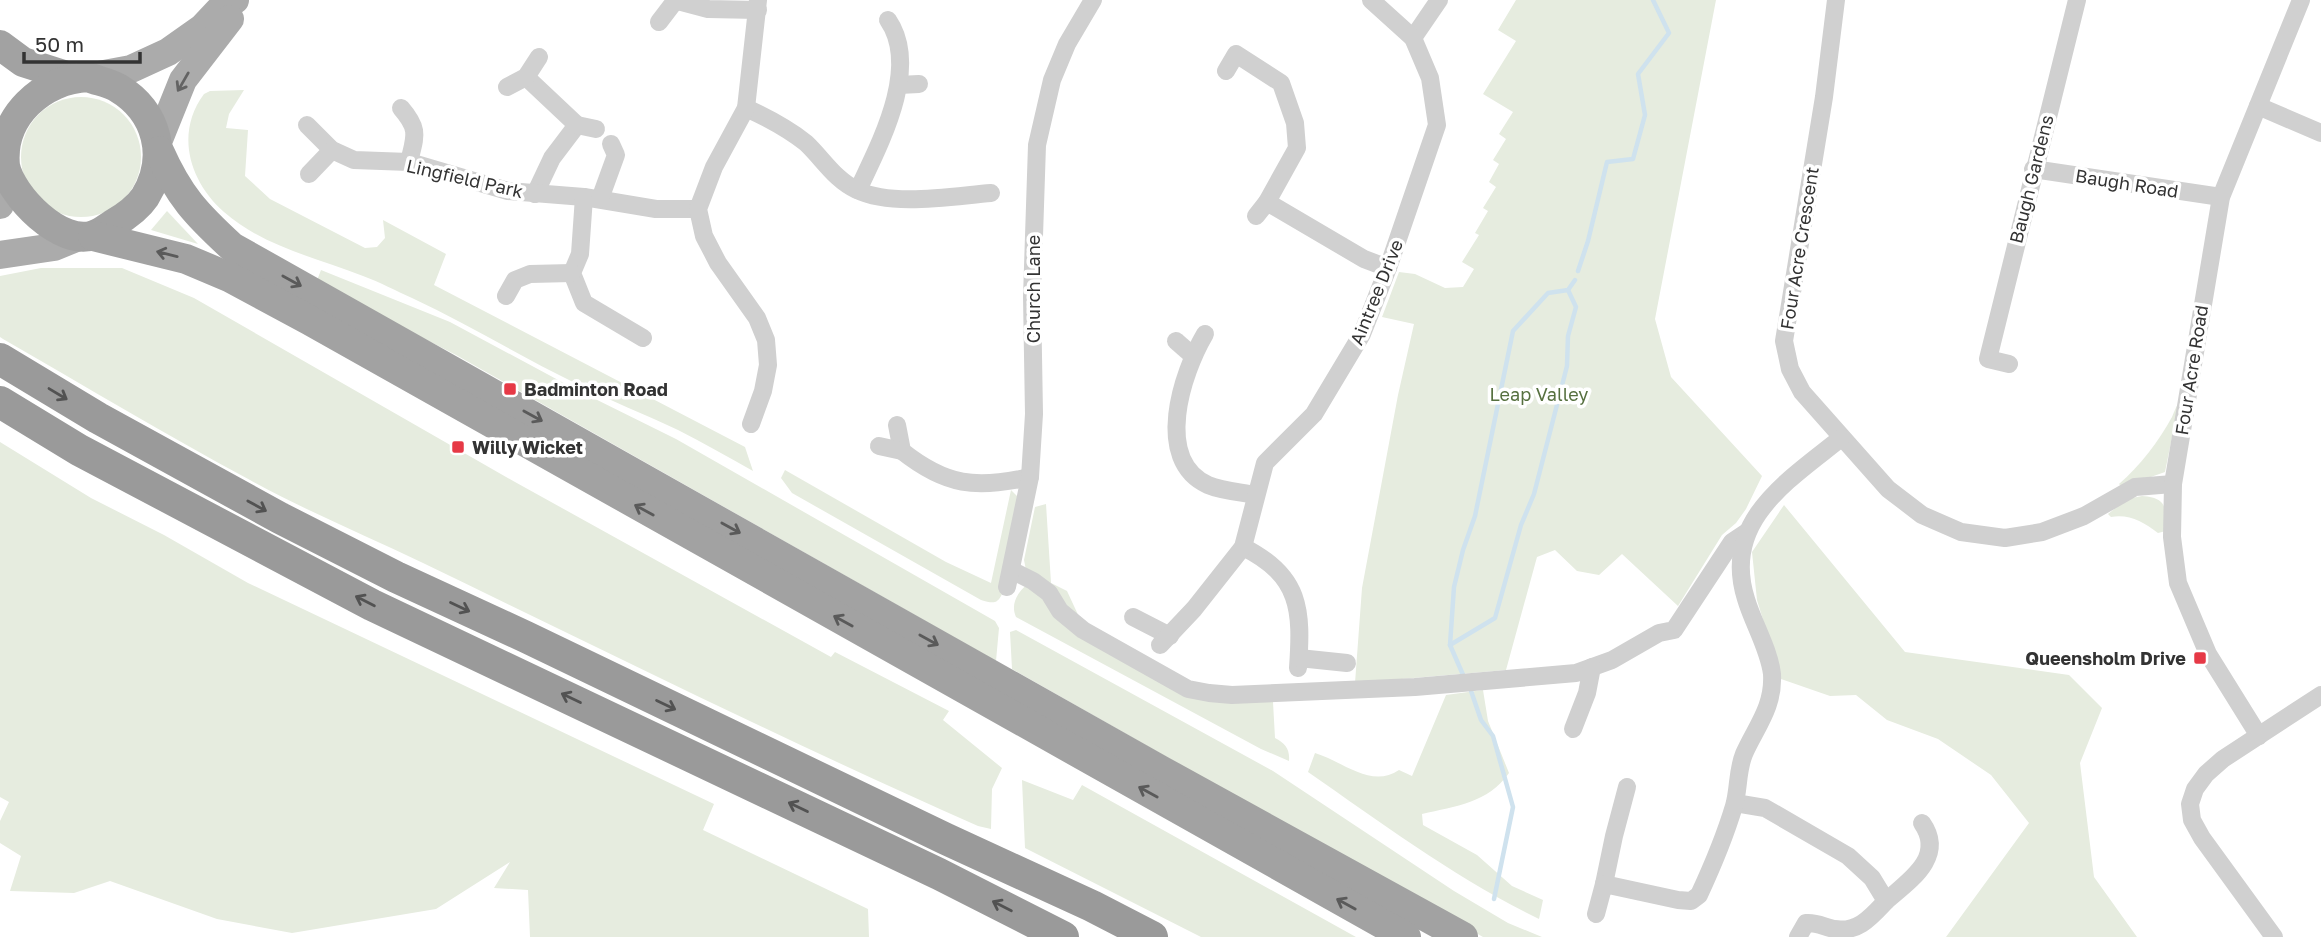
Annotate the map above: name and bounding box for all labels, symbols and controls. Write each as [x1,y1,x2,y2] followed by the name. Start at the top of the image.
[24,21,140,65] scale bar
[35,31,84,57] text: 50 m
[176,71,190,91] one-way arrow
[2004,112,2058,246] street label: Baugh Gardens
[404,154,526,202] street label: Lingfield Park
[2074,164,2180,202] street label: Baugh Road
[1775,165,1823,331] street label: Four Acre Crescent
[1022,235,1044,343] street label: Church Lane
[1345,236,1407,348] street label: Aintree Drive
[156,247,179,260] one-way arrow
[281,274,301,288] one-way arrow
[2170,303,2212,437] street label: Four Acre Road
[524,378,668,400] place label: Badminton Road
[502,381,518,397] marker: Badminton Road
[1490,383,1588,405] park label: Leap Valley
[48,388,68,402] one-way arrow
[522,409,542,423] one-way arrow
[472,436,583,458] place label: Willy Wicket
[450,439,466,455] marker: Willy Wicket
[246,500,267,513] one-way arrow
[634,503,655,516] one-way arrow
[720,521,740,535] one-way arrow
[355,594,376,608] one-way arrow
[449,601,471,614] one-way arrow
[833,614,853,628] one-way arrow
[918,634,939,647] one-way arrow
[2025,647,2186,669] place label: Queensholm Drive
[2192,650,2208,666] marker: Queensholm Drive
[561,691,582,704] one-way arrow
[655,698,676,712] one-way arrow
[1138,785,1159,798] one-way arrow
[788,799,809,813] one-way arrow
[1337,897,1357,911] one-way arrow
[992,899,1013,913] one-way arrow

